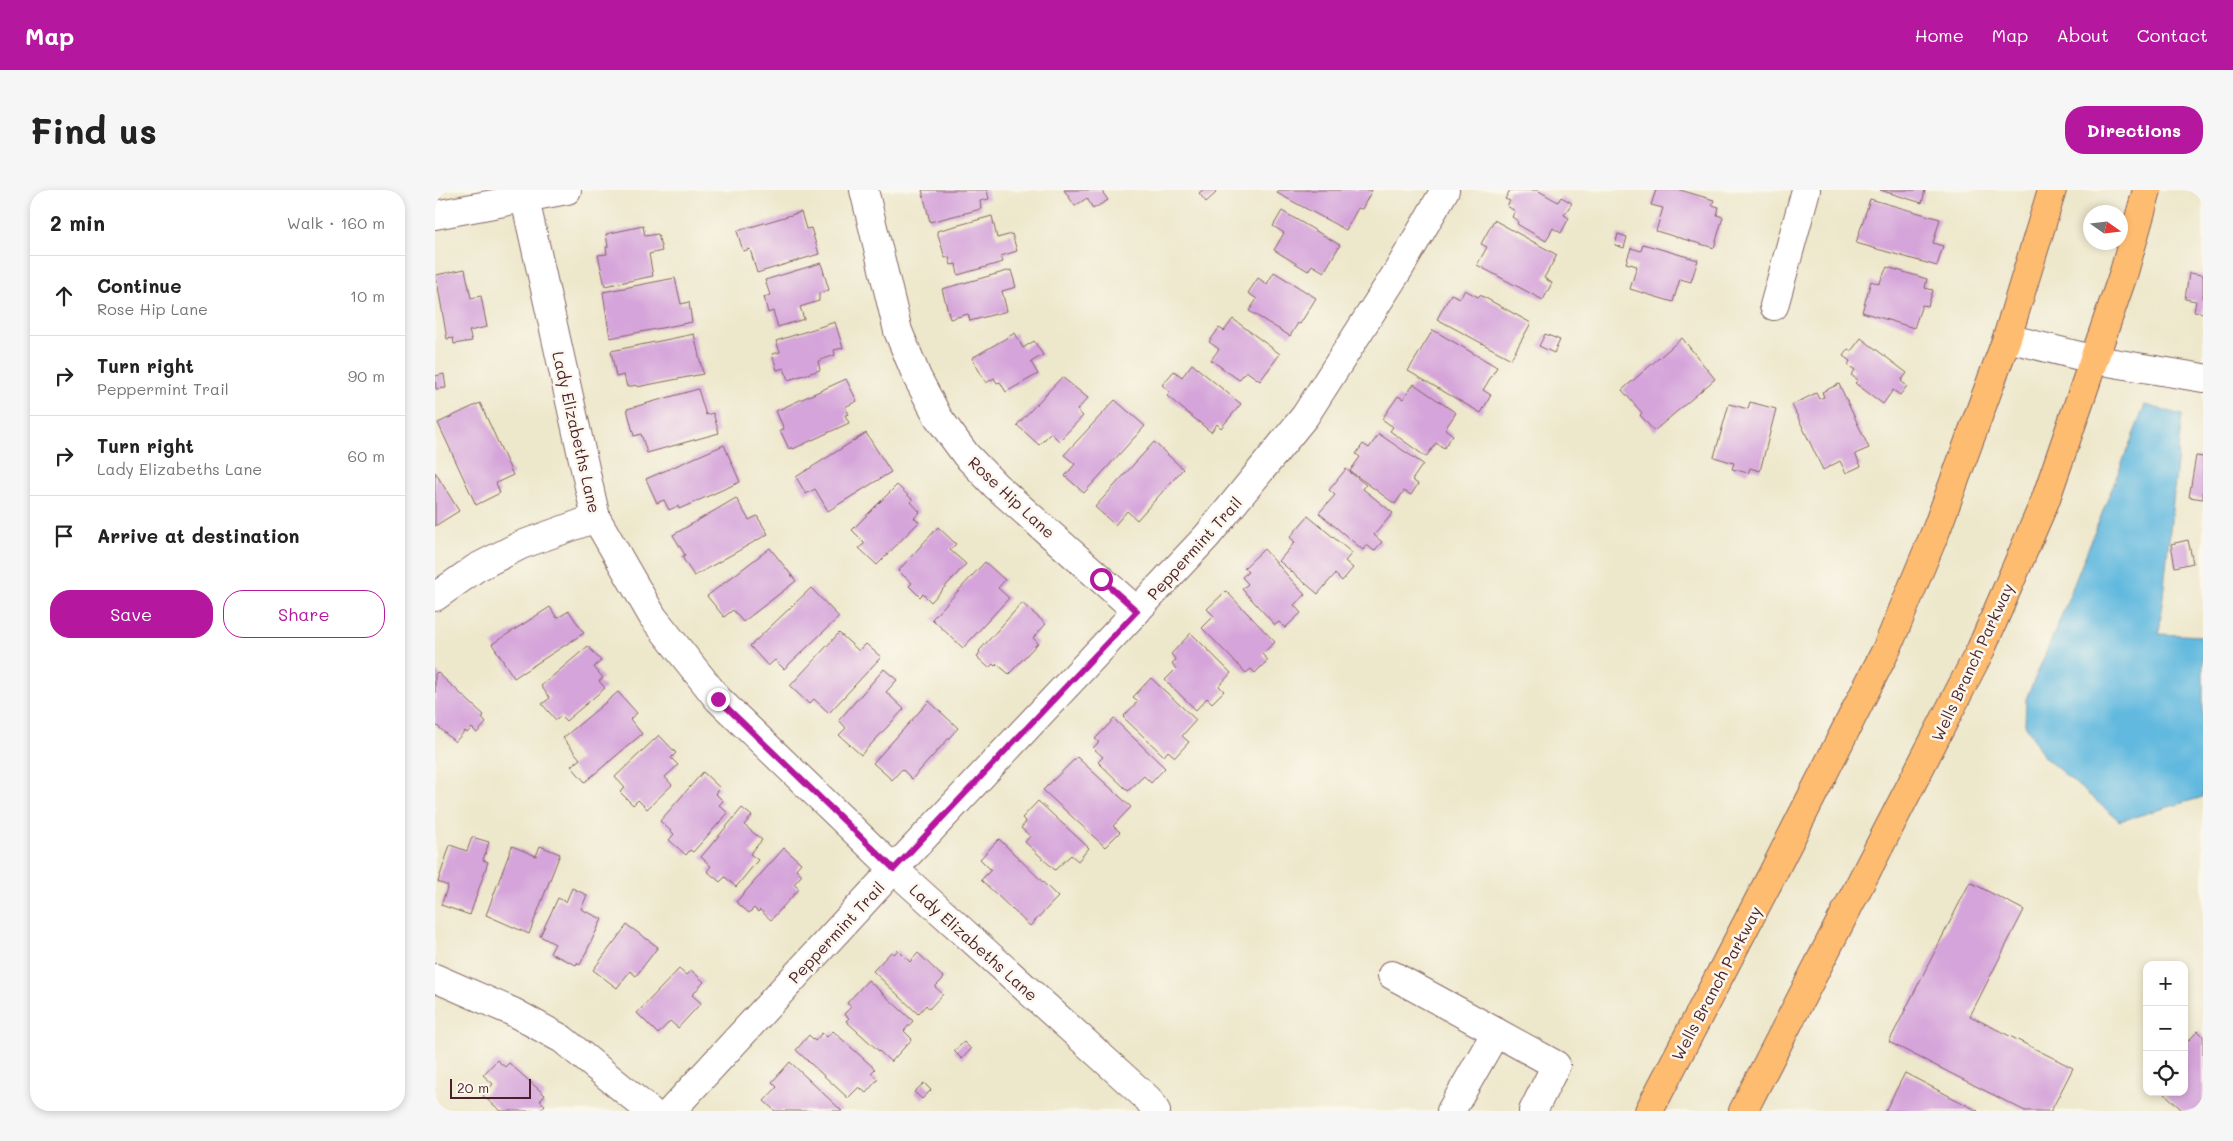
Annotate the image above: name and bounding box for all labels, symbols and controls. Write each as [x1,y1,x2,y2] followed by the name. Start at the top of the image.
[25,20,74,51] text: Map
[1915,23,1964,47] text: Home
[1992,23,2028,47] text: Map
[2056,23,2109,47] text: About
[2137,23,2208,47] text: Contact
[2065,106,2203,154] button: Directions
[30,107,157,153] text: Find us
[2083,205,2128,250] north arrow
[50,209,105,236] text: 2 min
[287,212,385,233] text: Walk · 160 m
[97,273,182,298] text: Continue
[50,282,78,310] icon: ahead
[350,285,385,306] text: 10 m
[97,298,208,319] text: Rose Hip Lane
[548,349,606,515] street label: Lady Elizabeths Lane
[97,353,194,378] text: Turn right
[50,362,78,390] icon: right
[348,365,385,386] text: 90 m
[97,378,229,399] text: Peppermint Trail
[97,433,194,458] text: Turn right
[50,442,78,470] icon: right
[348,445,385,466] text: 60 m
[964,451,1060,543] street label: Rose Hip Lane
[97,458,262,479] text: Lady Elizabeths Lane
[1142,492,1246,604] street label: Peppermint Trail
[50,522,78,550] icon: arrive
[97,523,300,548] text: Arrive at destination
[1090,568,1113,591] route start
[1926,580,2018,744] street label: Wells Branch Parkway
[50,590,213,638] button: Save
[223,590,385,638] button: Share
[707,688,730,711] route end
[783,877,889,987] street label: Peppermint Trail
[906,879,1042,1005] street label: Lady Elizabeths Lane
[1666,902,1766,1064] street label: Wells Branch Parkway
[2143,961,2188,1096] map controls
[2143,961,2188,1006] button: +
[2143,1006,2188,1051] button: −
[2143,1051,2188,1096] button: locate
[450,1076,531,1099] scale bar
[457,1078,489,1097] text: 20 m

